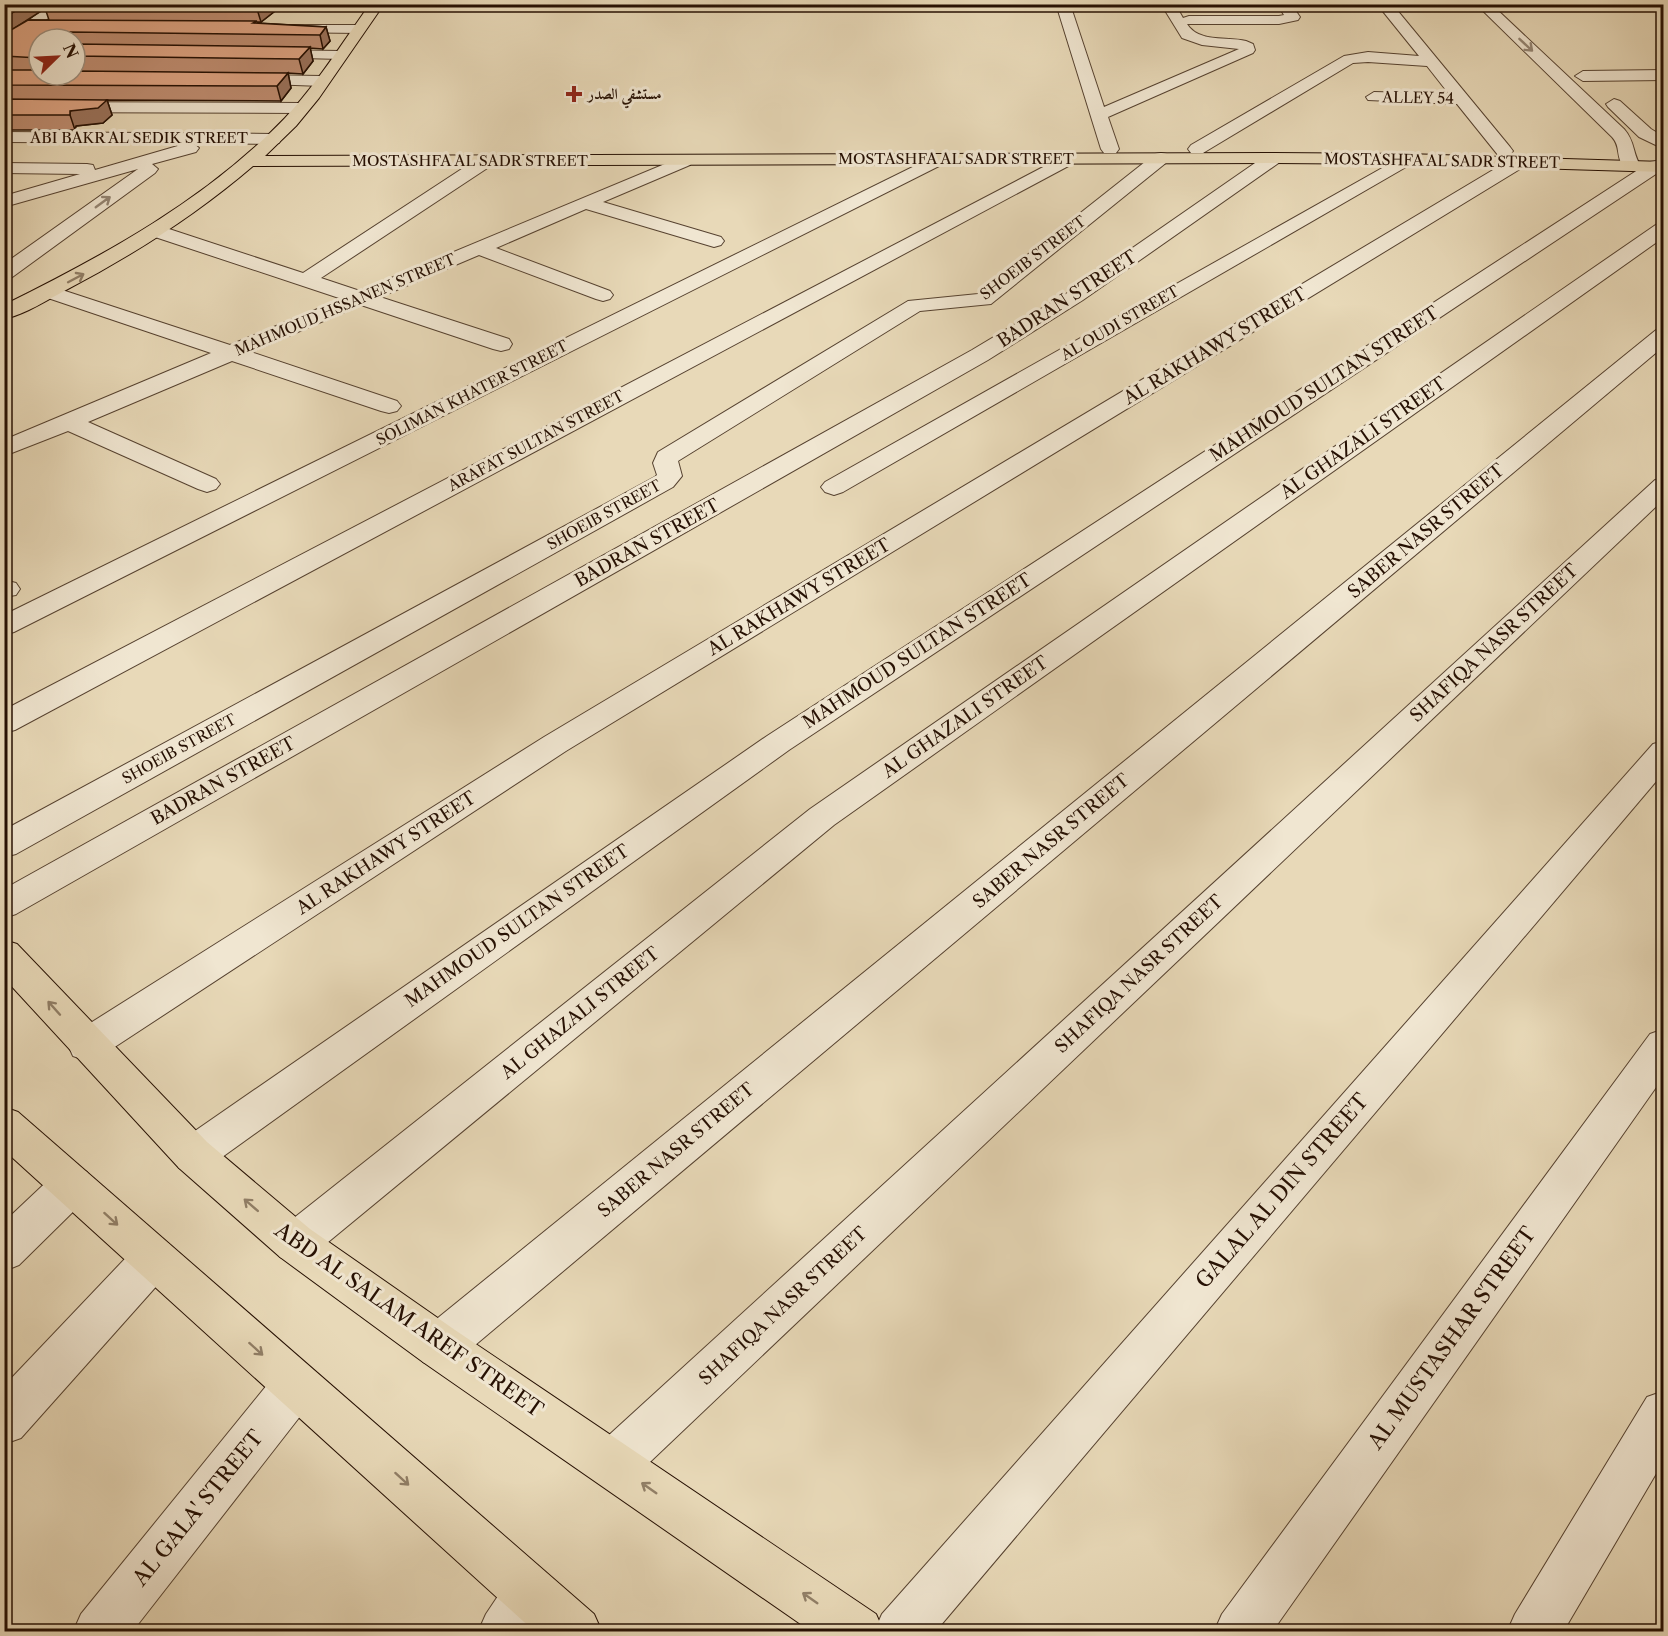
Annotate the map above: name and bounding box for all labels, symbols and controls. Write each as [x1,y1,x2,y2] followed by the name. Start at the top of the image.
[27,27,87,87] north arrow
[1518,37,1533,51] one-way arrow
[59,40,83,61] text: N
[586,84,662,109] place label: مستشفي الصدر
[565,85,583,103] marker: مستشفي الصدر
[1381,87,1454,108] street label: ALLEY 54
[29,128,249,147] street label: ABI BAKR AL SEDIK STREET
[838,149,1075,168] street label: MOSTASHFA AL SADR STREET
[1324,149,1561,172] street label: MOSTASHFA AL SADR STREET
[352,151,589,170] street label: MOSTASHFA AL SADR STREET
[94,196,110,209] one-way arrow
[976,211,1090,304] street label: SHOEIB STREET
[993,245,1141,352] street label: BADRAN STREET
[232,249,459,360] street label: MAHMOUD HSSANEN STREET
[67,272,84,284] one-way arrow
[1056,281,1183,365] street label: AL OUDI STREET
[1119,282,1311,410] street label: AL RAKHAWY STREET
[1205,301,1443,466] street label: MAHMOUD SULTAN STREET
[373,335,572,449] street label: SOLIMAN KHATER STREET
[1275,372,1451,504] street label: AL GHAZALI STREET
[444,386,628,496] street label: ARAFAT SULTAN STREET
[1343,459,1509,603] street label: SABER NASR STREET
[543,475,665,554] street label: SHOEIB STREET
[571,494,724,592] street label: BADRAN STREET
[703,533,895,661] street label: AL RAKHAWY STREET
[1406,559,1583,727] street label: SHAFIQA NASR STREET
[798,568,1036,733] street label: MAHMOUD SULTAN STREET
[877,651,1053,783] street label: AL GHAZALI STREET
[118,709,240,788] street label: SHOEIB STREET
[147,732,300,830] street label: BADRAN STREET
[968,769,1134,913] street label: SABER NASR STREET
[291,786,480,920] street label: AL RAKHAWY STREET
[401,840,634,1012] street label: MAHMOUD SULTAN STREET
[1051,890,1228,1058] street label: SHAFIQA NASR STREET
[496,942,664,1084] street label: AL GHAZALI STREET
[47,1001,61,1016] one-way arrow
[593,1078,759,1222] street label: SABER NASR STREET
[1190,1088,1373,1293] street label: GALAL AL DIN STREET
[244,1198,259,1212] one-way arrow
[103,1212,118,1226] one-way arrow
[270,1217,548,1422] street label: ABD AL SALAM AREF STREET
[695,1222,872,1390] street label: SHAFIQA NASR STREET
[1362,1222,1541,1454] street label: AL MUSTASHAR STREET
[248,1342,263,1356] one-way arrow
[127,1425,268,1591] street label: AL GALA' STREET
[394,1472,409,1486] one-way arrow
[642,1482,658,1494] one-way arrow
[802,1592,819,1604] one-way arrow

